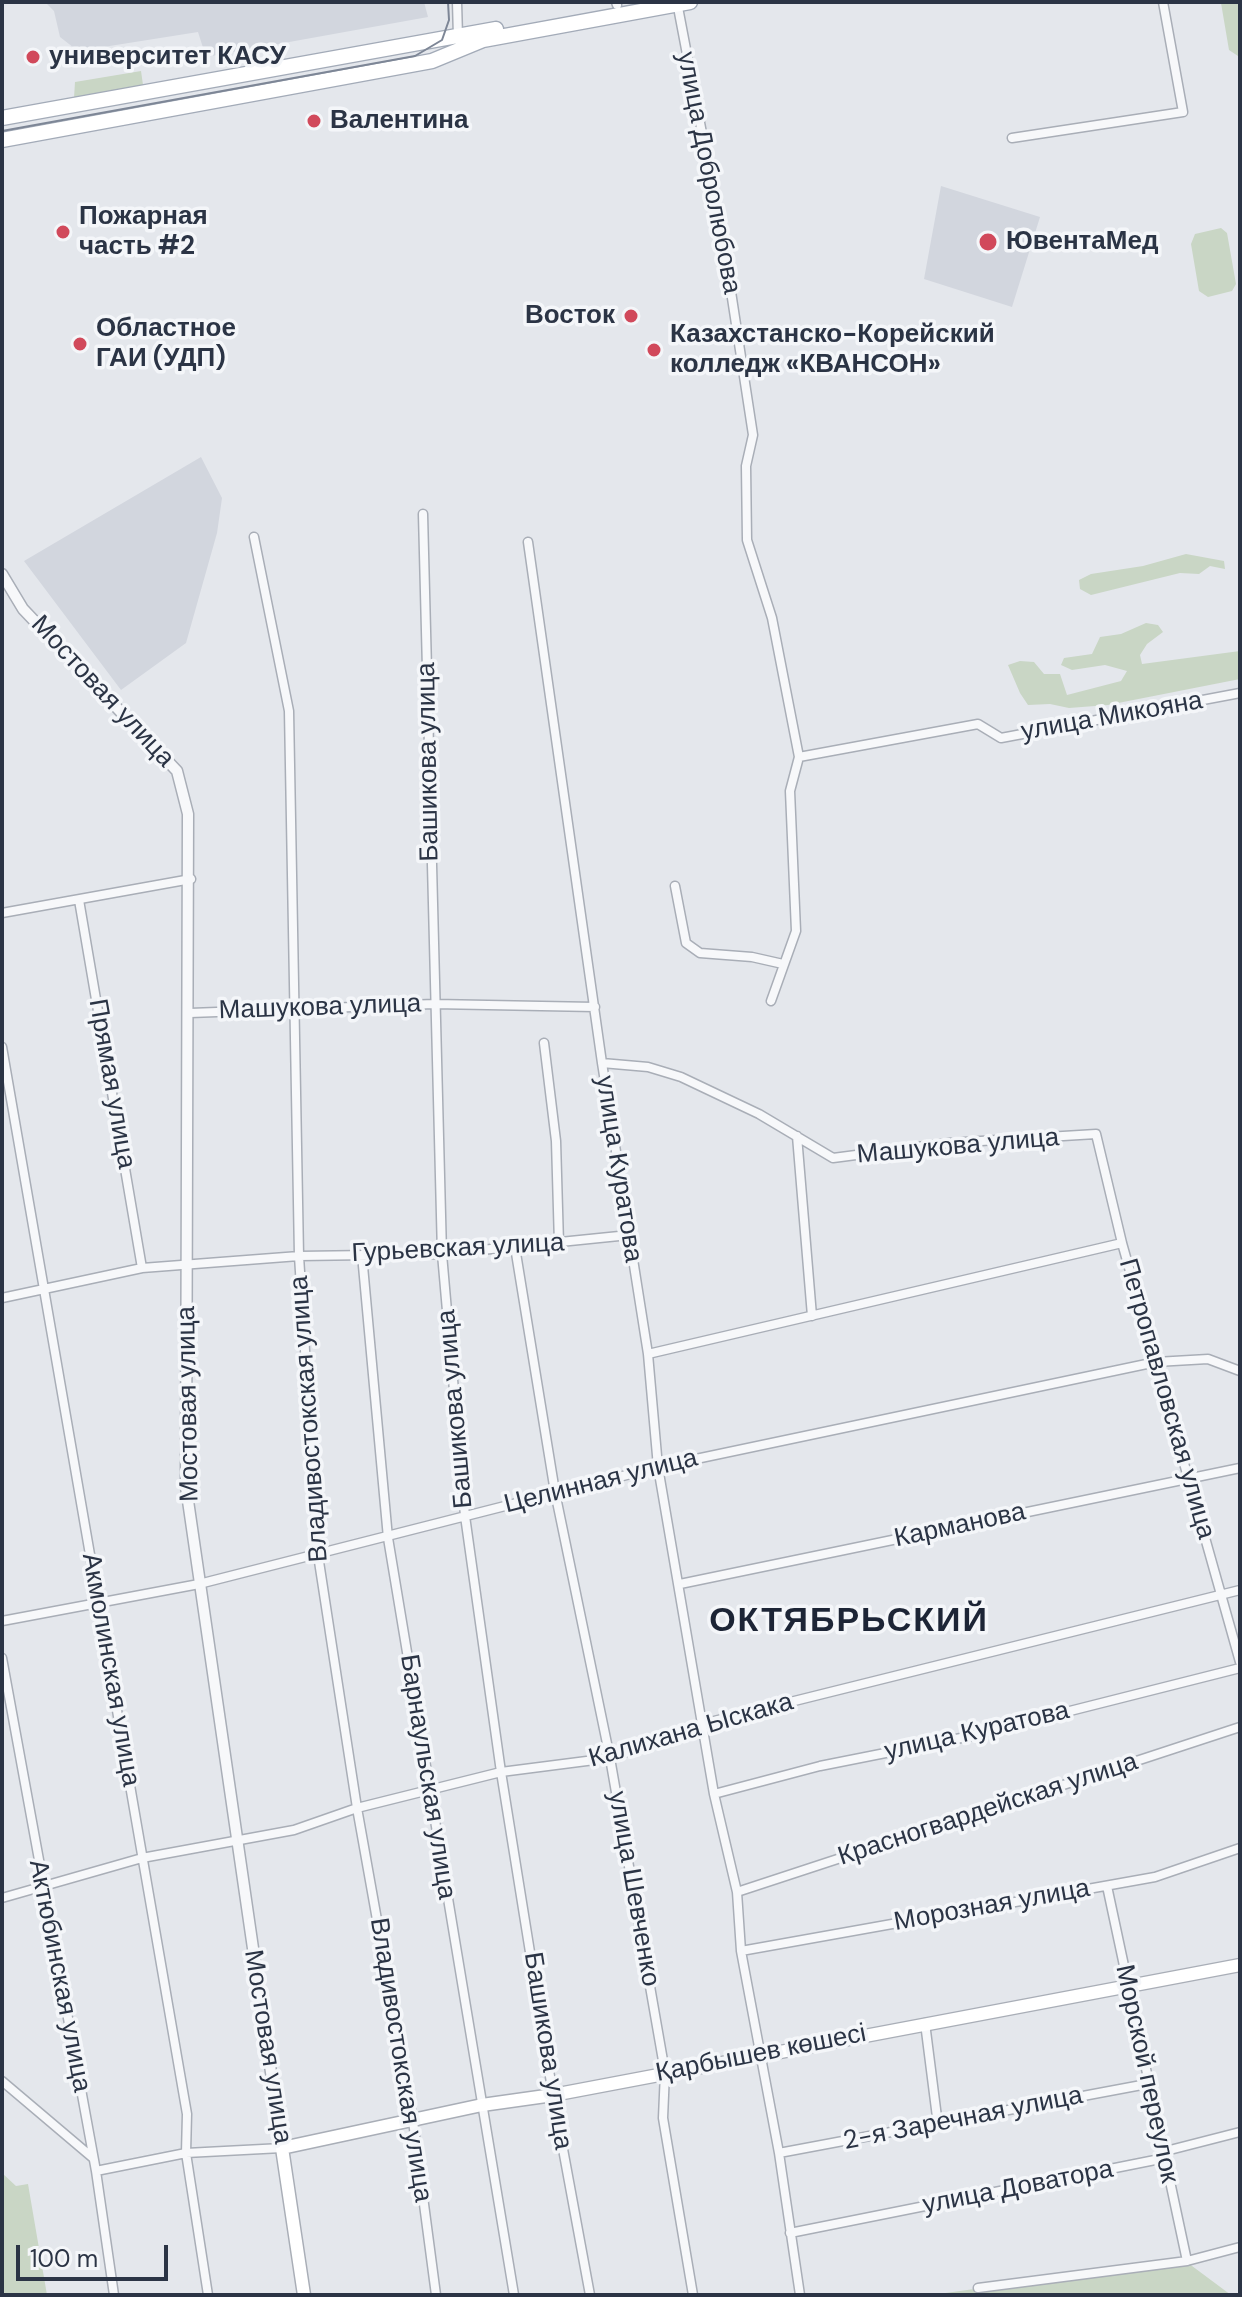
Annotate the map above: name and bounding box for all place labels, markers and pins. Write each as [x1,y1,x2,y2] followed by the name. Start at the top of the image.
[49,41,286,73] place label: университет КАСУ
[24,48,42,66] marker: университет КАСУ
[330,105,468,137] place label: Валентина
[305,112,323,130] marker: Валентина
[79,201,208,262] place label: Пожарная часть #2
[54,223,72,241] marker: Пожарная часть #2
[1006,226,1158,258] place label: ЮвентаМед
[977,231,999,253] marker: ЮвентаМед
[525,300,615,332] place label: Восток
[622,307,640,325] marker: Восток
[96,313,236,374] place label: Областное ГАИ (УДП)
[670,319,995,380] place label: Казахстанско-Корейский колледж «КВАНСОН»
[71,335,89,353] marker: Областное ГАИ (УДП)
[645,341,663,359] marker: Казахстанско-Корейский колледж «КВАНСОН»

